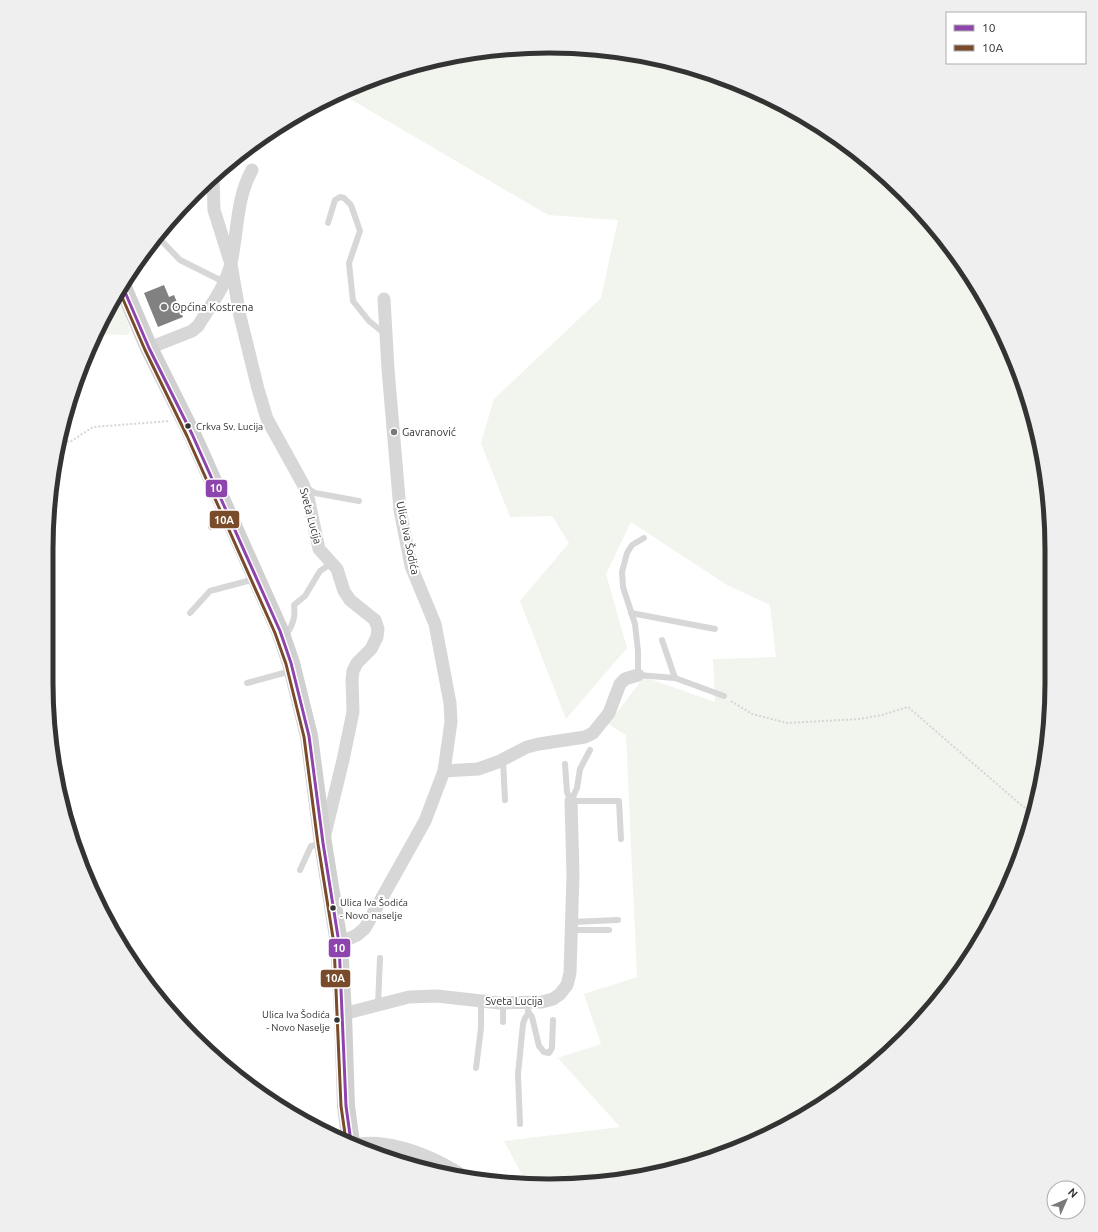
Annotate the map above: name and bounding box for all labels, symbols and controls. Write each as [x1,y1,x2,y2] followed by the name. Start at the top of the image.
[946,12,1086,64] legend
[982,21,996,34] text: 10
[982,41,1004,54] text: 10A
[172,301,253,313] place label: Općina Kostrena
[159,302,169,312] marker: Općina Kostrena
[183,421,193,431] marker: Crkva Sv. Lucija
[196,421,263,432] place label: Crkva Sv. Lucija
[402,426,456,438] place label: Gavranović
[389,427,399,437] marker: Gavranović
[205,479,228,498] line badge: 10
[210,482,222,494] text: 10
[298,487,324,545] street label: Sveta Lucija
[394,500,423,576] street label: Ulica Iva Šodića
[209,510,240,529] line badge: 10A
[214,514,234,526] text: 10A
[340,896,408,921] place label: Ulica Iva Šodića - Novo naselje
[328,903,338,913] marker: Ulica Iva Šodića - Novo naselje
[328,938,351,958] line badge: 10
[333,942,345,954] text: 10
[320,969,351,988] line badge: 10A
[325,972,345,984] text: 10A
[485,995,543,1007] street label: Sveta Lucija
[262,1008,330,1033] place label: Ulica Iva Šodića - Novo Naselje
[332,1015,342,1025] marker: Ulica Iva Šodića - Novo Naselje
[1046,1180,1086,1220] north arrow
[1066,1186,1080,1200] text: N

